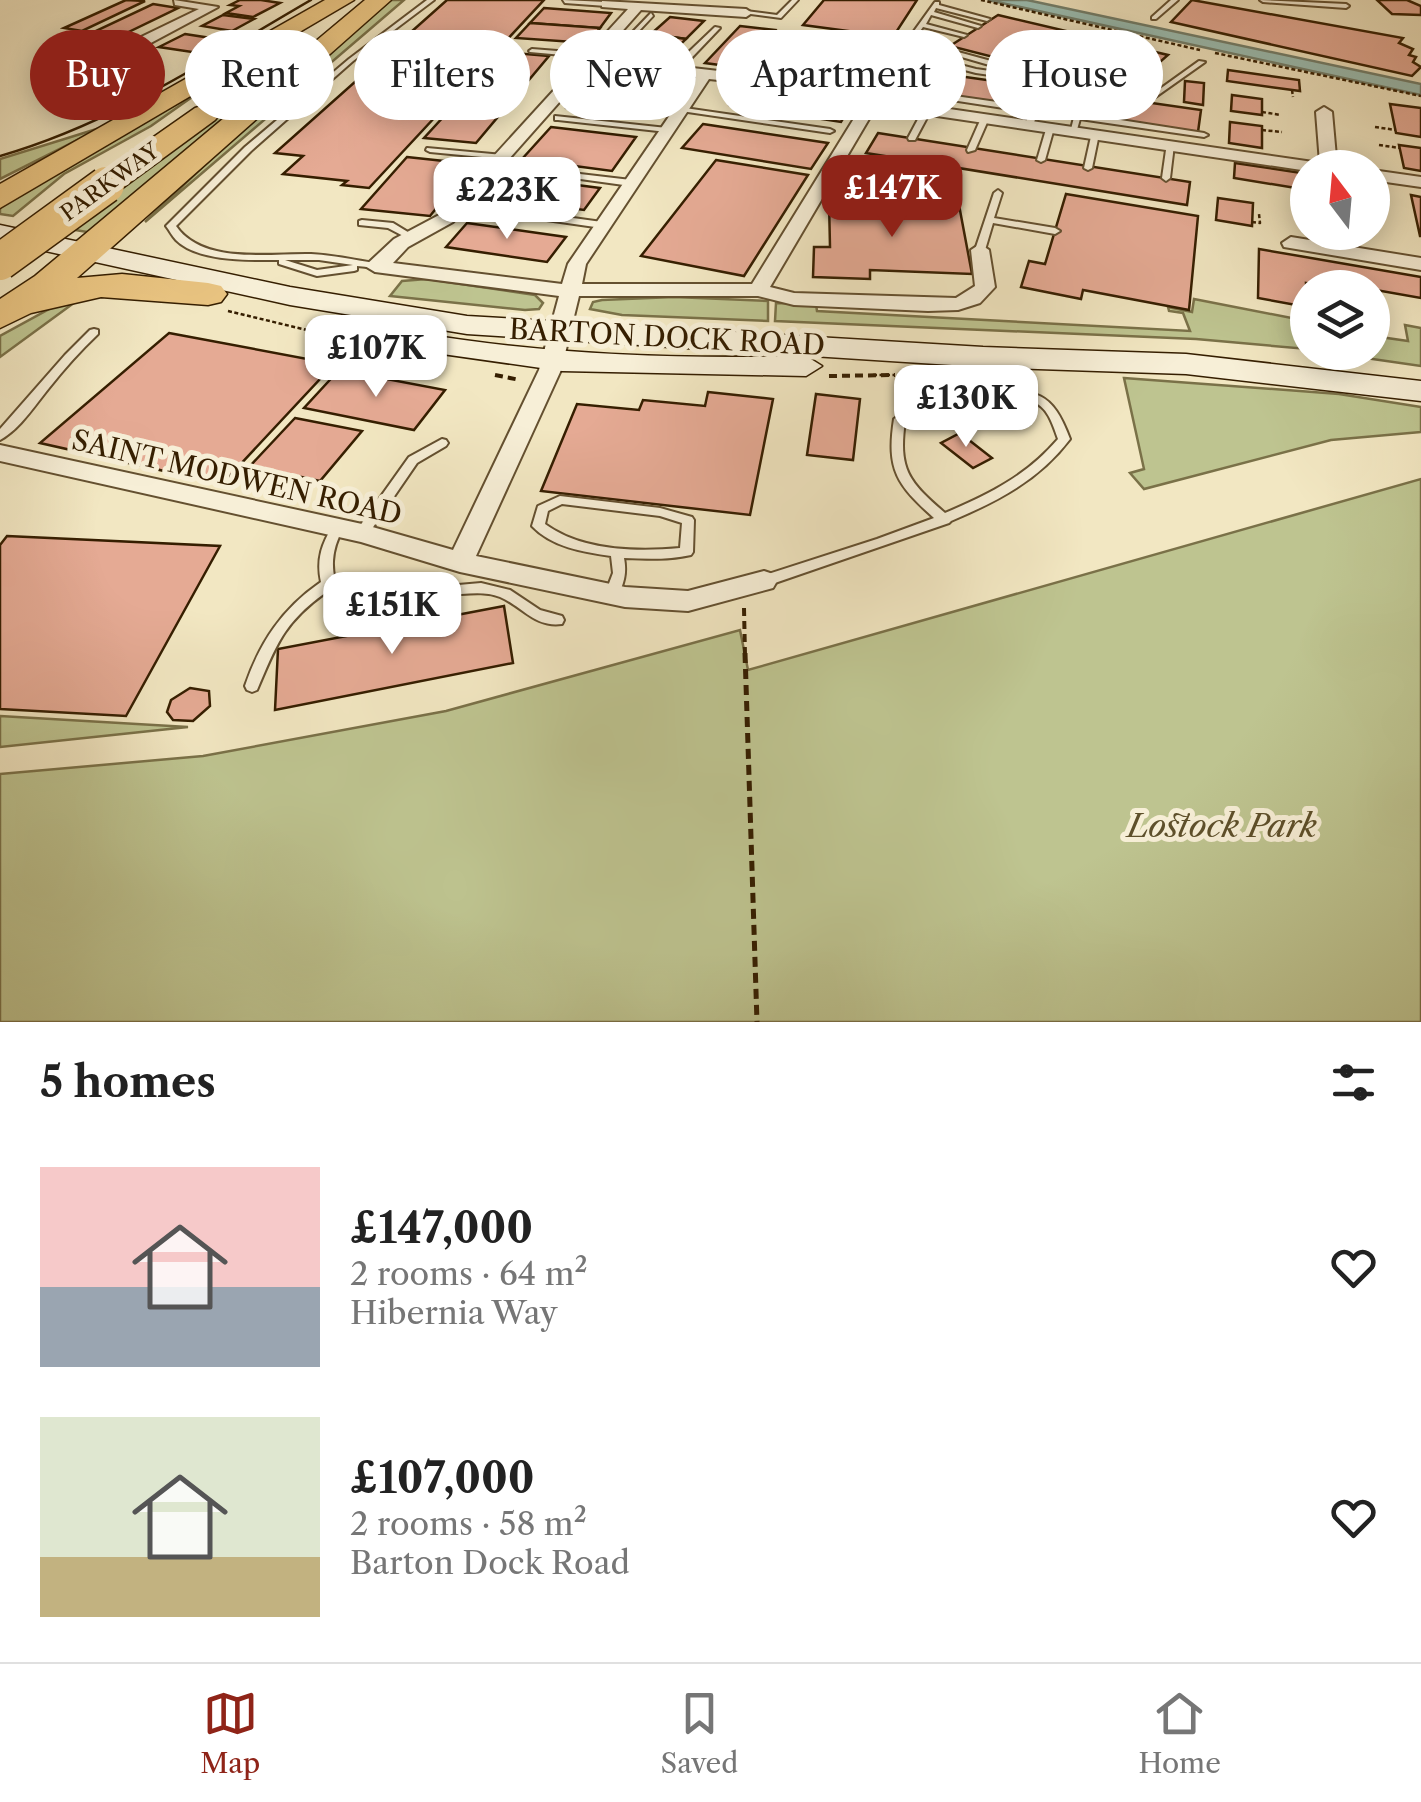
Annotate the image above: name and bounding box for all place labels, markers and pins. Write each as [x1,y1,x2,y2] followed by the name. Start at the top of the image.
[822,155,962,240] pin: £147K
[437,157,577,242] pin: £223K
[306,315,446,400] pin: £107K
[896,365,1036,450] pin: £130K
[322,572,462,657] pin: £151K

